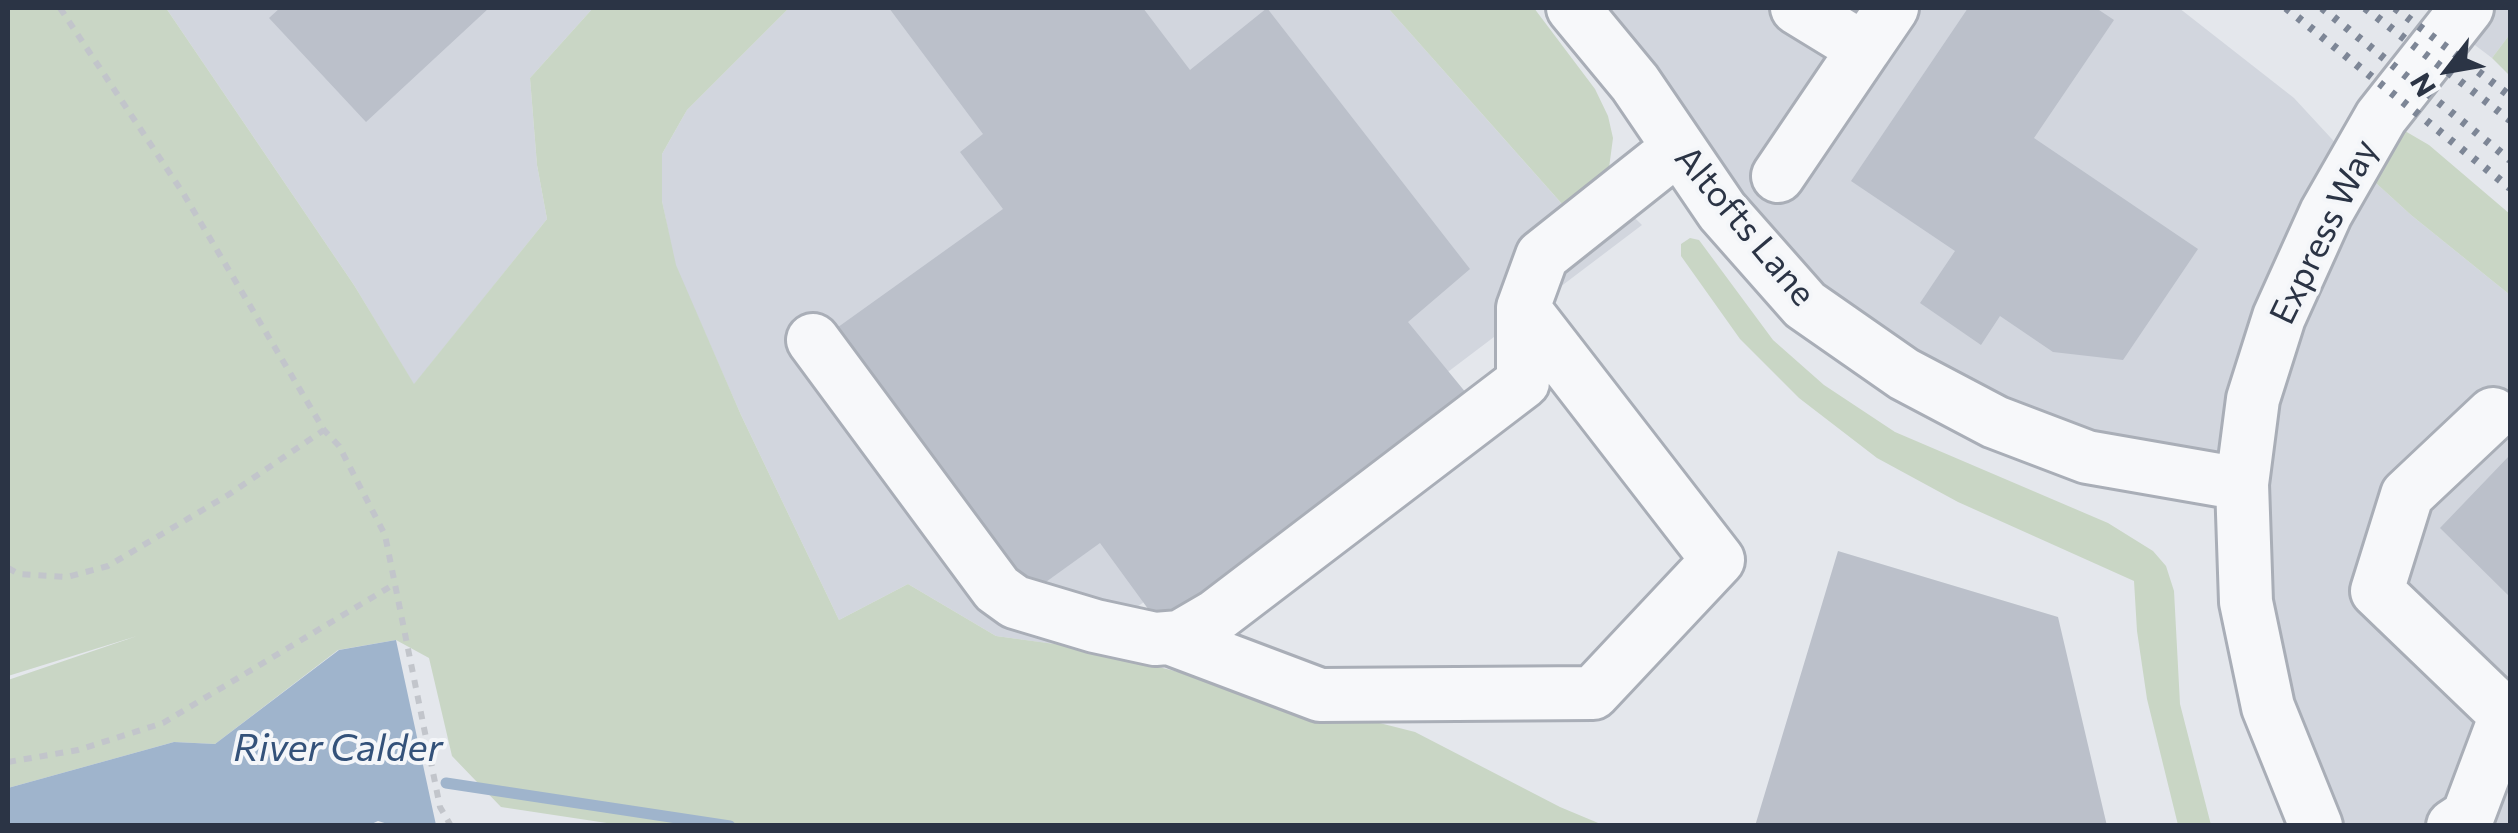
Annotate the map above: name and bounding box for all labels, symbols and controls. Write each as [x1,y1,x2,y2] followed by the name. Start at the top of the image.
[2398,20,2498,120] north arrow
[2402,68,2442,103] text: N
[2261,133,2387,331] street label: Express Way
[1666,138,1824,314] street label: Altofts Lane
[233,725,443,771] water label: River Calder

